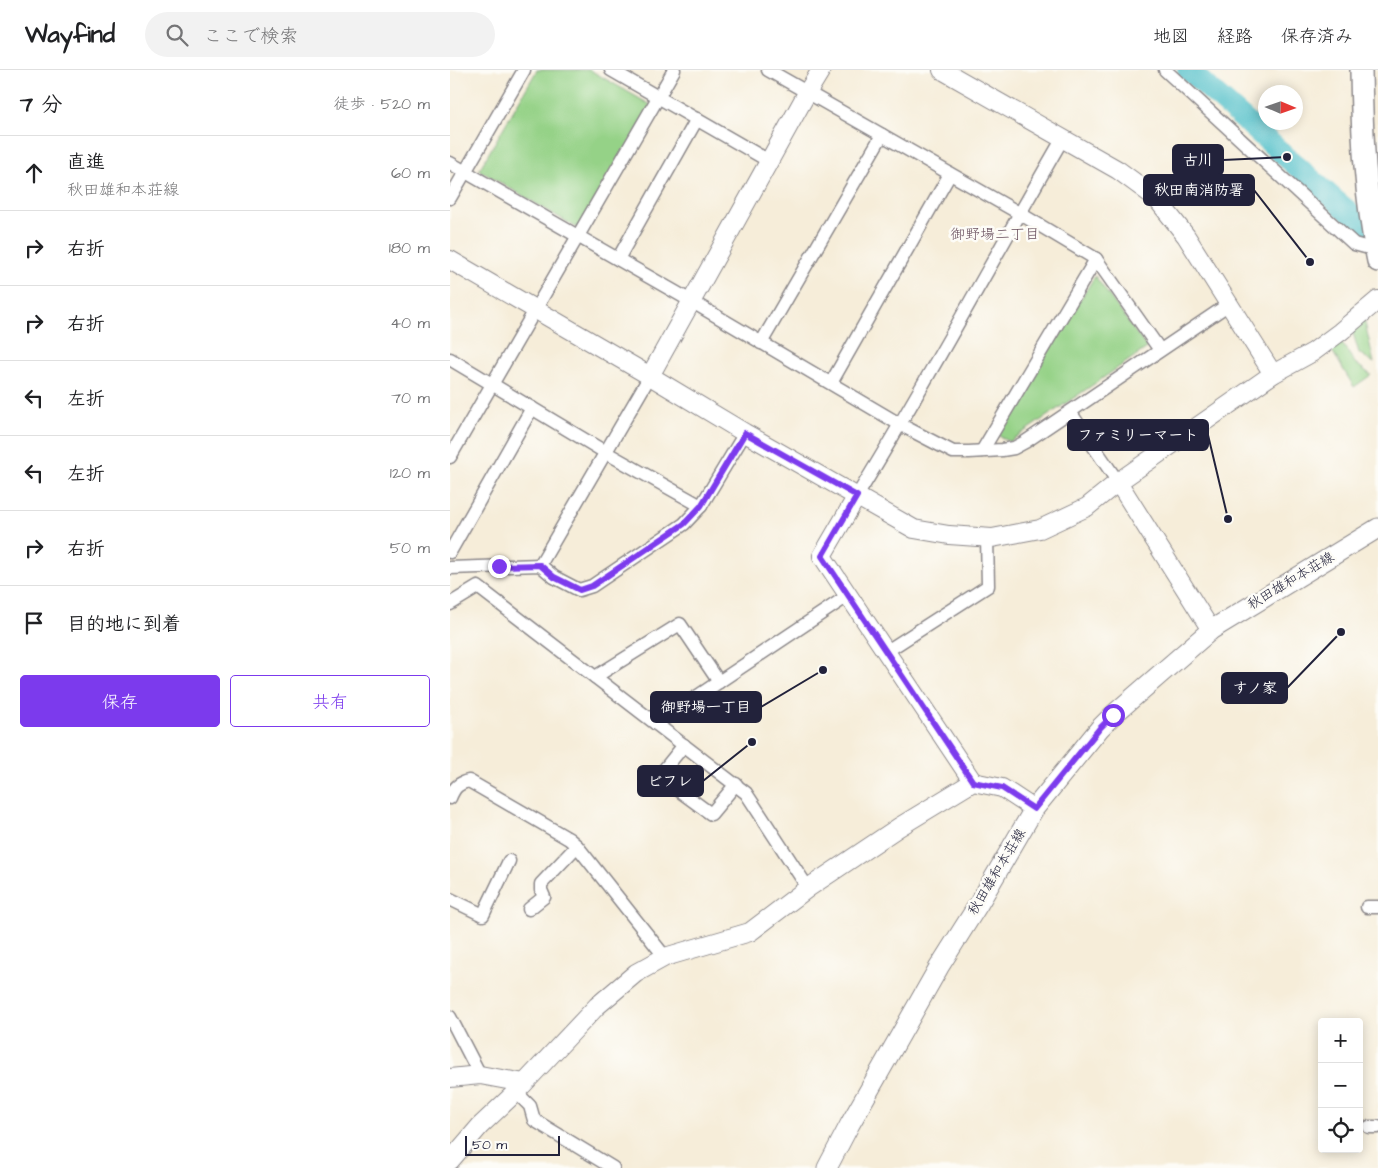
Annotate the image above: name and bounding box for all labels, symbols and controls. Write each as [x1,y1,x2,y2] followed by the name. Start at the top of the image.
[145,12,495,57] search box
[25,18,115,52] text: Wayfind
[163,21,191,49] icon: search
[203,23,298,50] text: ここで検索
[1153,24,1189,49] text: 地図
[1217,24,1253,49] text: 経路
[1281,24,1353,49] text: 保存済み
[1258,85,1303,130] north arrow
[20,90,62,119] text: 7 分
[333,93,430,115] text: 徒歩 · 520 m
[1173,145,1223,175] callout: 古川
[67,149,105,176] text: 直進
[1183,150,1213,171] text: 古川
[20,159,48,187] icon: ahead
[391,162,430,184] text: 60 m
[1144,175,1254,205] callout: 秋田南消防署
[67,179,179,201] text: 秋田雄和本荘線
[1154,180,1244,201] text: 秋田南消防署
[950,224,1040,245] district label: 御野場二丁目
[20,234,48,262] icon: right
[67,236,105,263] text: 右折
[389,237,430,259] text: 180 m
[20,309,48,337] icon: right
[67,311,105,338] text: 右折
[390,312,430,334] text: 40 m
[20,384,48,412] icon: left
[67,386,105,413] text: 左折
[391,387,430,409] text: 70 m
[1068,420,1208,450] callout: ファミリーマート
[1078,425,1198,446] text: ファミリーマート
[20,459,48,487] icon: left
[67,461,105,488] text: 左折
[390,462,430,484] text: 120 m
[20,534,48,562] icon: right
[67,536,105,563] text: 右折
[390,537,430,559] text: 50 m
[1244,547,1338,615] street label: 秋田雄和本荘線
[488,555,511,578] route end
[20,609,48,637] icon: arrive
[67,611,181,638] text: 目的地に到着
[1222,673,1287,703] callout: すノ家
[20,675,220,727] button: 保存
[230,675,430,727] button: 共有
[1233,678,1277,699] text: すノ家
[651,692,761,722] callout: 御野場一丁目
[661,697,751,718] text: 御野場一丁目
[1102,704,1125,727] route start
[638,766,703,796] callout: ビフレ
[647,771,693,792] text: ビフレ
[963,825,1031,919] street label: 秋田雄和本荘線
[1318,1018,1363,1153] map controls
[1318,1018,1363,1063] button: +
[1318,1063,1363,1108] button: −
[1318,1108,1363,1153] button: locate
[465,1133,560,1156] scale bar
[472,1135,507,1155] text: 50 m

